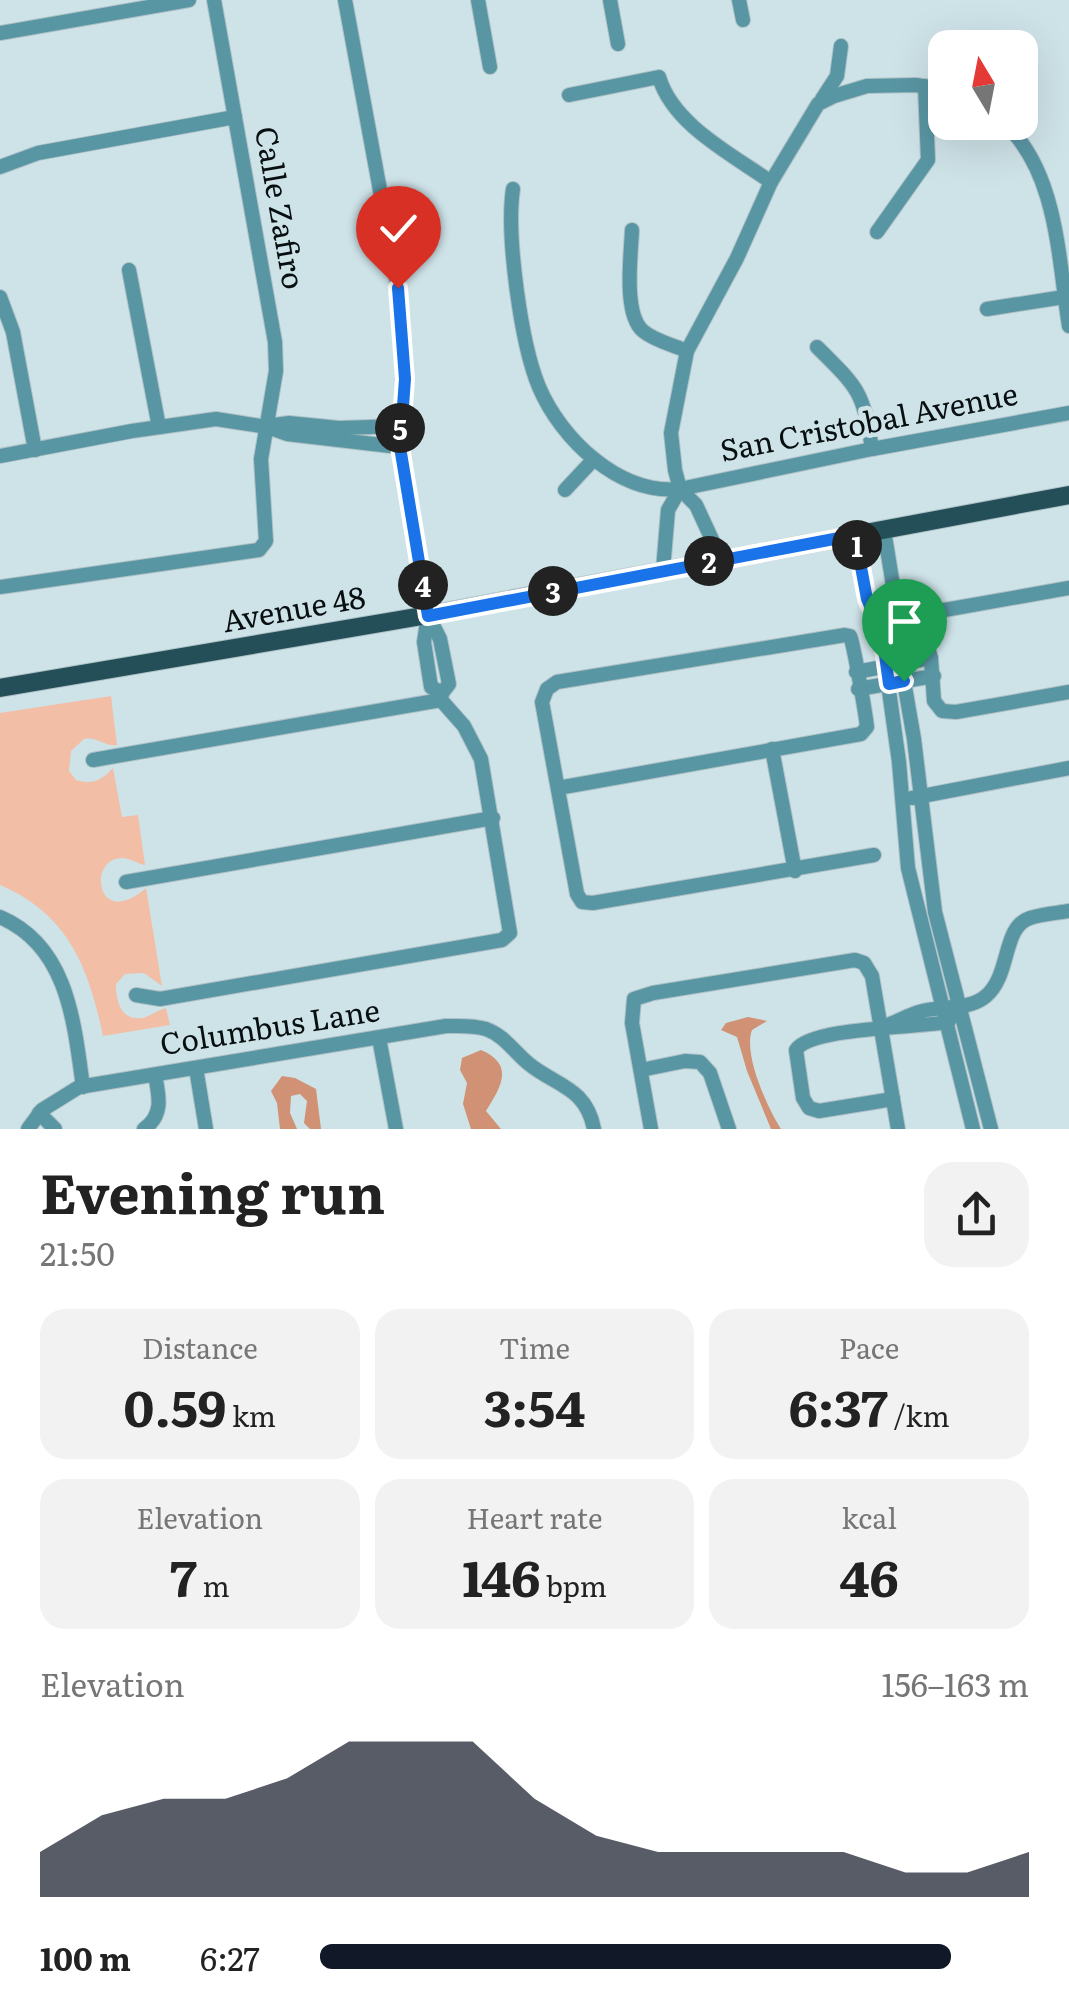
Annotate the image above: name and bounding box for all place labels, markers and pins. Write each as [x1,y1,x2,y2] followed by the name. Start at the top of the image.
[356,186,441,289] pin
[375,403,425,453] pin: 5
[832,520,882,570] pin: 1
[684,536,734,586] pin: 2
[398,560,448,610] pin: 4
[528,566,578,616] pin: 3
[862,579,947,682] pin

